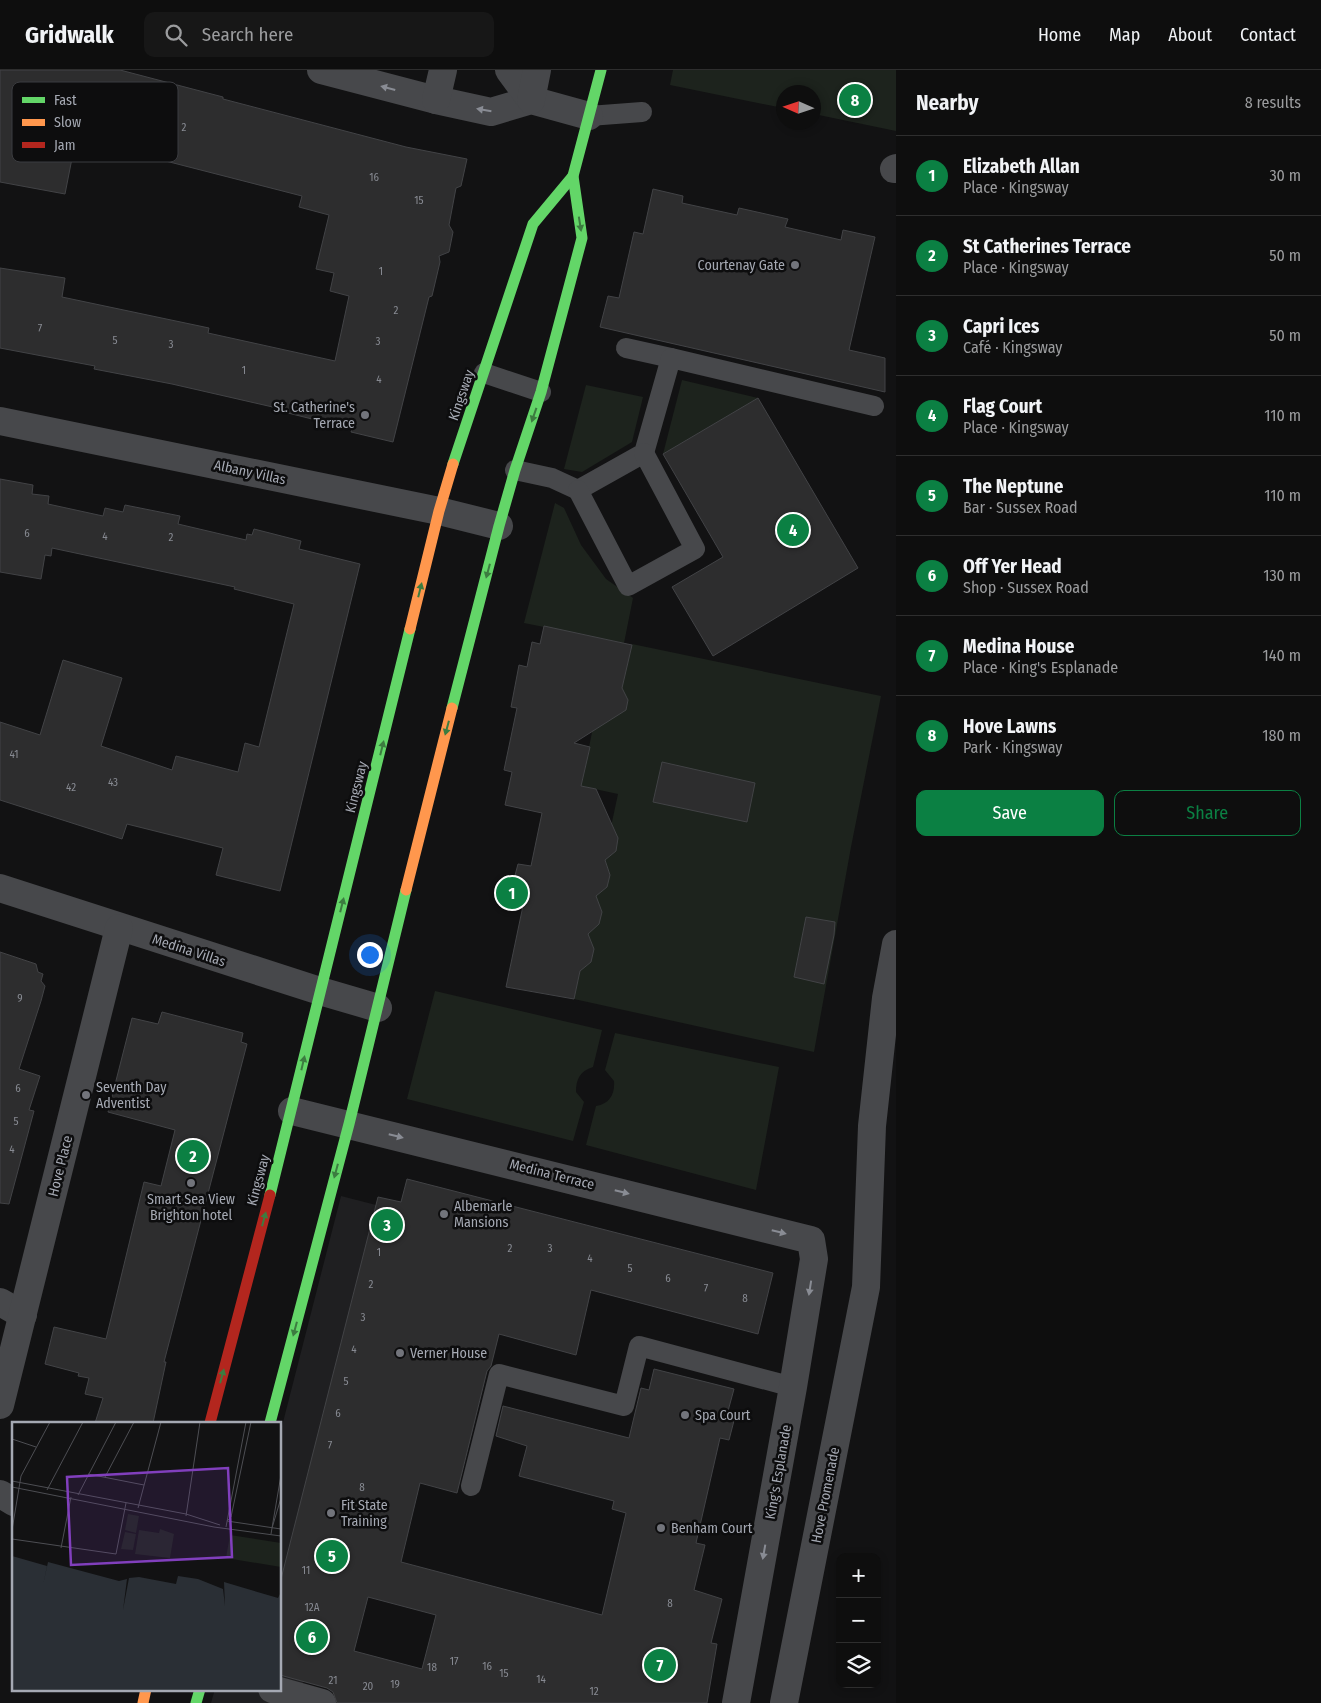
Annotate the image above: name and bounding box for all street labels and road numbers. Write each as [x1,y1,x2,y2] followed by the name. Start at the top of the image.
[445,367,478,423] street label: Kingsway
[213,457,287,488] street label: Albany Villas
[342,759,371,815] street label: Kingsway
[150,931,228,970] street label: Medina Villas
[45,1134,76,1198] street label: Hove Place
[243,1152,274,1208] street label: Kingsway
[508,1156,596,1193] street label: Medina Terrace
[762,1423,795,1521] street label: King's Esplanade
[808,1446,843,1545] street label: Hove Promenade

